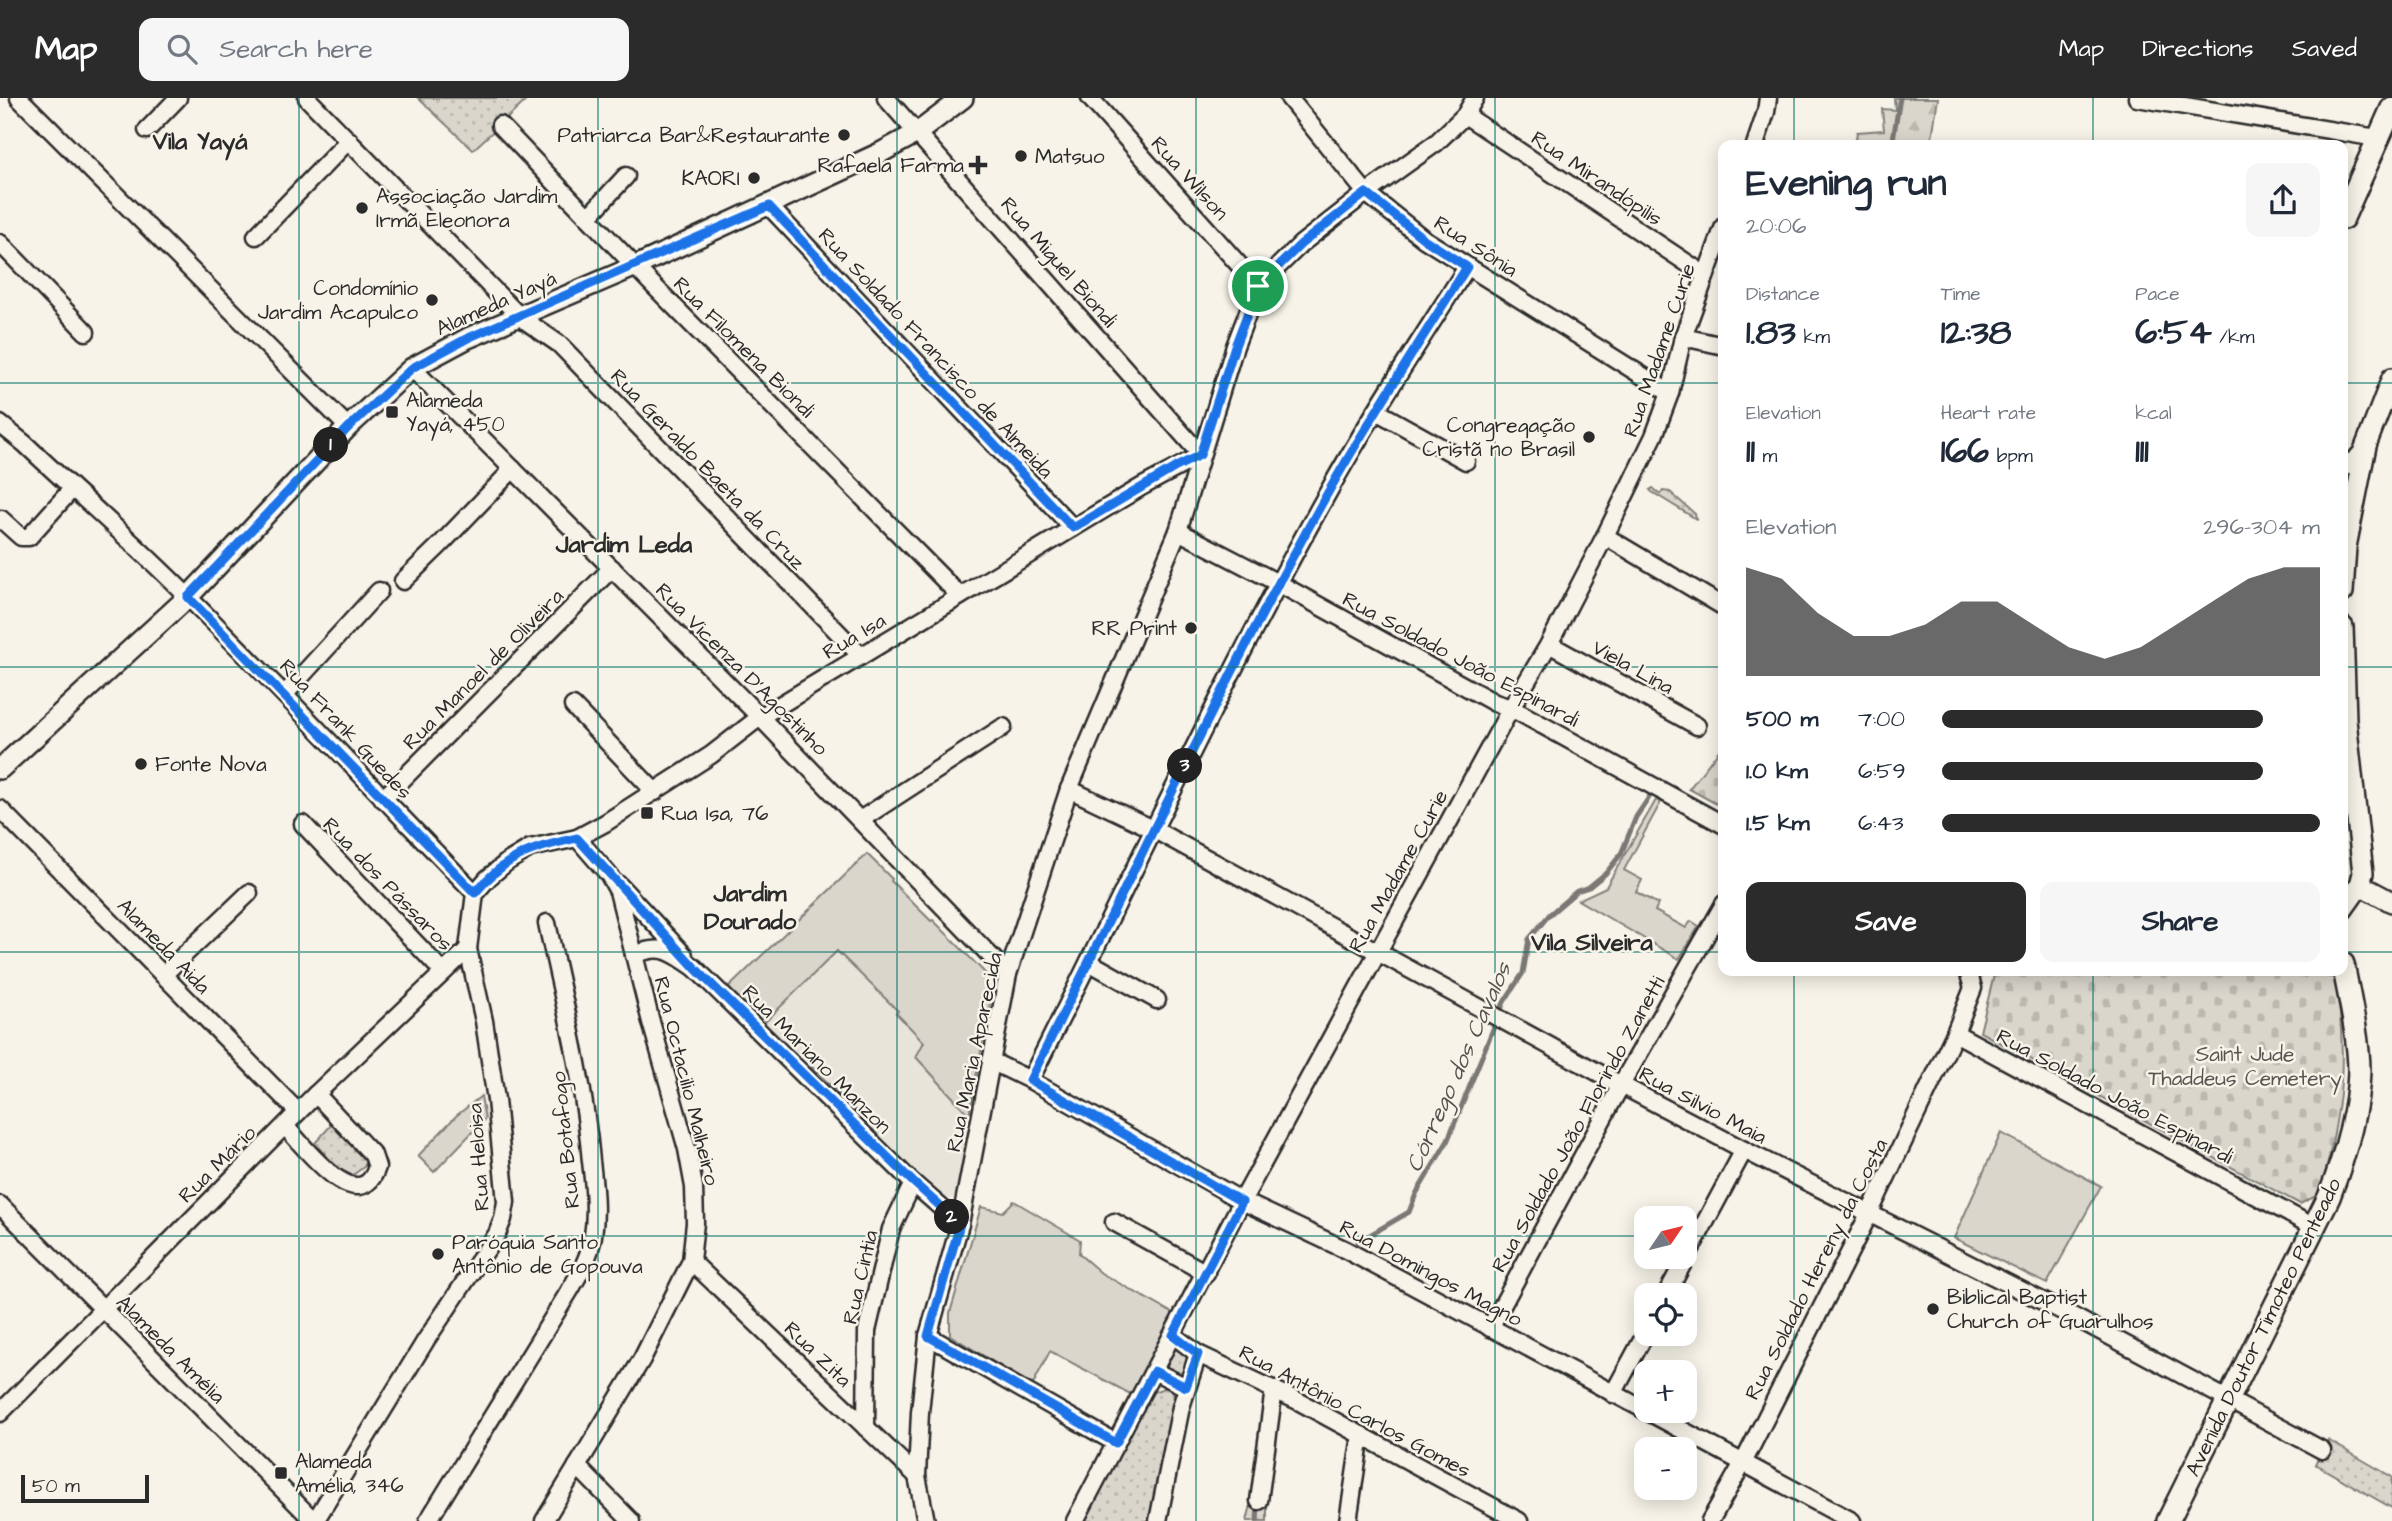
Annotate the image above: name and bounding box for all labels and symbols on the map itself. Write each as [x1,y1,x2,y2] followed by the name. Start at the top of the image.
[557,121,830,150] place label: Patriarca Bar&Restaurante
[1525,124,1668,234] street label: Rua Mirandópilis
[152,125,248,161] district label: Vila Yayá
[836,127,852,143] marker: Patriarca Bar&Restaurante
[1144,130,1235,227] street label: Rua Wilson
[1035,142,1105,171] place label: Matsuo
[1013,148,1029,164] marker: Matsuo
[818,151,964,180] place label: Rafaela Farma
[970,157,986,173] marker: Rafaela Farma
[682,164,740,193] place label: KAORI
[746,170,762,186] marker: KAORI
[376,182,558,235] place label: Associação Jardim Irmã Eleonora
[992,191,1123,335] street label: Rua Miguel Biondi
[354,200,370,216] marker: Associação Jardim Irmã Eleonora
[1428,209,1523,284] street label: Rua Sônia
[811,222,1060,485] street label: Rua Soldado Francisco de Almeida
[1228,256,1288,316] pin
[1616,259,1703,441] street label: Rua Madame Curie
[431,264,562,345] street label: Alameda Yayá
[666,270,821,425] street label: Rua Filomena Biondi
[258,274,418,328] place label: Condomínio Jardim Acapulco
[424,292,440,308] marker: Condomínio Jardim Acapulco
[604,362,812,577] street label: Rua Geraldo Baeta da Cruz
[406,386,505,441] place label: Alameda Yayá, 450
[384,404,400,420] marker: Alameda Yayá, 450
[1422,411,1575,464] place label: Congregação Cristã no Brasil
[314,428,348,462] pin: 1
[1581,429,1597,445] marker: Congregação Cristã no Brasil
[555,528,693,562] district label: Jardim Leda
[647,576,835,764] street label: Rua Vicenza D'Agostinho
[396,582,571,756] street label: Rua Manoel de Oliveira
[1337,585,1584,735] street label: Rua Soldado João Espinardi
[817,606,892,667] street label: Rua Isa
[1092,614,1178,643] place label: RR Print
[1183,620,1199,636] marker: RR Print
[1587,633,1679,702] street label: Viela Lina
[273,653,419,806] street label: Rua Frank Guedes
[1168,748,1202,784] pin: 3
[155,750,267,779] place label: Fonte Nova
[133,756,149,772] marker: Fonte Nova
[1342,785,1455,958] street label: Rua Madame Curie
[661,799,768,828] place label: Rua Isa, 76
[639,805,655,821] marker: Rua Isa, 76
[316,811,459,958] street label: Rua dos Pássaros
[704,877,797,939] district label: Jardim Dourado
[110,892,217,1001] street label: Alameda Aida
[1530,926,1654,960] district label: Vila Silveira
[939,949,1011,1155] street label: Rua Maria Aparecida
[1398,956,1521,1178] water label: Córrego dos Cavalos
[1485,971,1672,1278] street label: Rua Soldado João Florindo Zanetti
[647,974,727,1189] street label: Rua Octacilio Malheiro
[736,978,898,1140] street label: Rua Mariano Manzon
[1991,1022,2238,1172] street label: Rua Soldado João Espinardi
[2148,1040,2342,1095] park label: Saint Jude Thaddeus Cemetery
[1634,1060,1772,1151] street label: Rua Silvio Maia
[544,1070,589,1210] street label: Rua Botafogo
[460,1102,497,1212] street label: Rua Heloisa
[172,1119,263,1210] street label: Rua Mário
[1738,1133,1897,1406] street label: Rua Soldado Hereny da Costa
[2178,1173,2349,1481] street label: Avenida Doutor Timoteo Penteado
[934,1200,970,1234] pin: 2
[1634,1206,1698,1269] north arrow
[1333,1213,1527,1336] street label: Rua Domingos Magno
[836,1227,885,1327] street label: Rua Cintia
[452,1228,643,1282] place label: Paróquia Santo Antônio de Gopouva
[430,1246,446,1262] marker: Paróquia Santo Antônio de Gopouva
[1947,1283,2154,1336] place label: Biblical Baptist Church of Guarulhos
[110,1288,232,1410] street label: Alameda Amélia
[1925,1301,1941,1317] marker: Biblical Baptist Church of Guarulhos
[778,1315,858,1394] street label: Rua Zita
[1234,1338,1476,1485] street label: Rua Antônio Carlos Gomes
[295,1447,404,1500] place label: Alameda Amélia, 346
[273,1465,289,1481] marker: Alameda Amélia, 346
[21,1472,149,1504] scale bar

